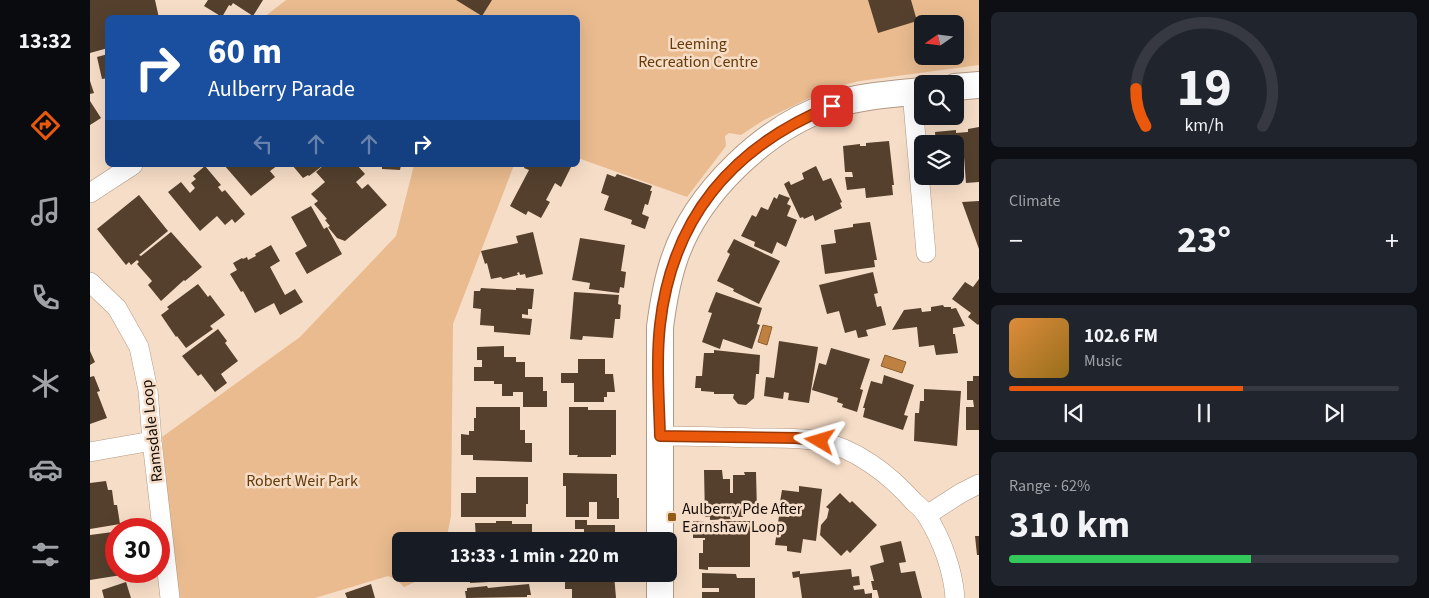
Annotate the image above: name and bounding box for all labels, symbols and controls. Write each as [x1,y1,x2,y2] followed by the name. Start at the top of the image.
[914,15,964,65] north arrow
[914,15,964,185] map controls
[18,25,72,57] text: 13:32
[208,27,282,77] text: 60 m
[638,33,758,73] park label: Leeming Recreation Centre
[125,35,190,100] icon: right
[1177,52,1231,126] text: 19
[208,73,355,105] text: Aulberry Parade
[914,75,964,125] button: search
[811,85,853,127] pin
[818,92,846,120] icon: arrive
[28,108,63,143] icon: directions
[1184,113,1224,138] text: km/h
[249,130,277,158] icon: left
[302,130,330,158] icon: ahead
[355,130,383,158] icon: ahead
[408,130,436,158] icon: right
[914,135,964,185] button: layers
[1009,190,1060,212] text: Climate
[28,194,63,229] icon: music
[1177,213,1231,267] text: 23°
[1009,221,1023,261] text: −
[1385,221,1399,261] text: +
[28,280,63,315] icon: phone
[1084,323,1158,350] text: 102.6 FM
[1084,350,1122,372] text: Music
[28,366,63,401] icon: climate
[136,378,168,483] street label: Ramsdale Loop
[1060,399,1088,427] icon: previous
[1190,399,1218,427] icon: pause
[1320,399,1348,427] icon: next
[793,414,845,466] position arrow
[28,452,63,487] icon: car
[246,470,358,492] park label: Robert Weir Park
[1009,475,1090,497] text: Range · 62%
[682,498,803,538] place label: Aulberry Pde After Earnshaw Loop
[1009,498,1130,552] text: 310 km
[666,511,678,523] marker: Aulberry Pde After Earnshaw Loop
[105,518,170,583] speed limit sign: 30
[28,537,63,572] icon: filters
[450,543,619,570] text: 13:33 · 1 min · 220 m

